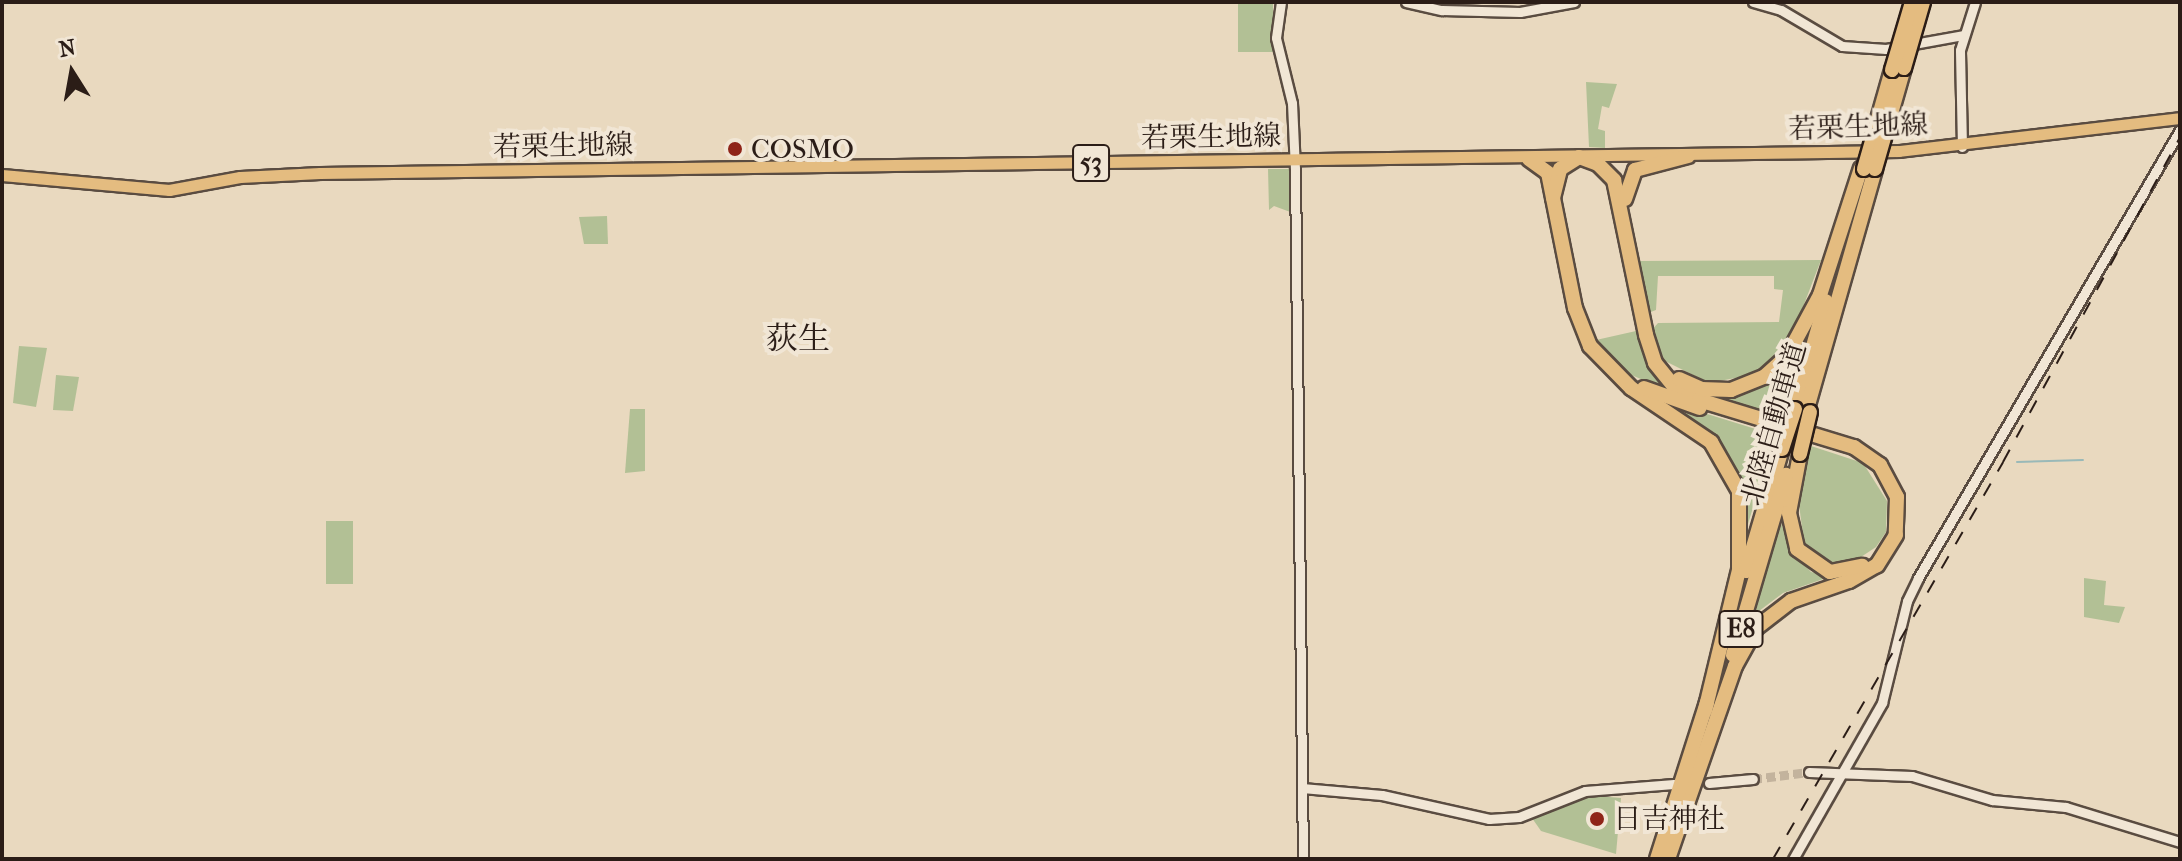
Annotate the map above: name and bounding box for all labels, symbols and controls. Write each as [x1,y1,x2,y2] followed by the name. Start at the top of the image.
[32,32,112,112] north arrow
[57,34,78,63] text: N
[1787,108,1929,146] street label: 若栗生地線
[1141,119,1281,155] street label: 若栗生地線
[493,128,633,164] street label: 若栗生地線
[751,132,854,166] place label: COSMO
[726,140,744,158] marker: COSMO
[1071,141,1111,185] road number: 53
[766,320,830,358] district label: 荻生
[1735,339,1813,509] street label: 北陸自動車道
[1717,607,1765,651] road number: E8
[1613,802,1725,836] place label: 日吉神社
[1588,810,1606,828] marker: 日吉神社

